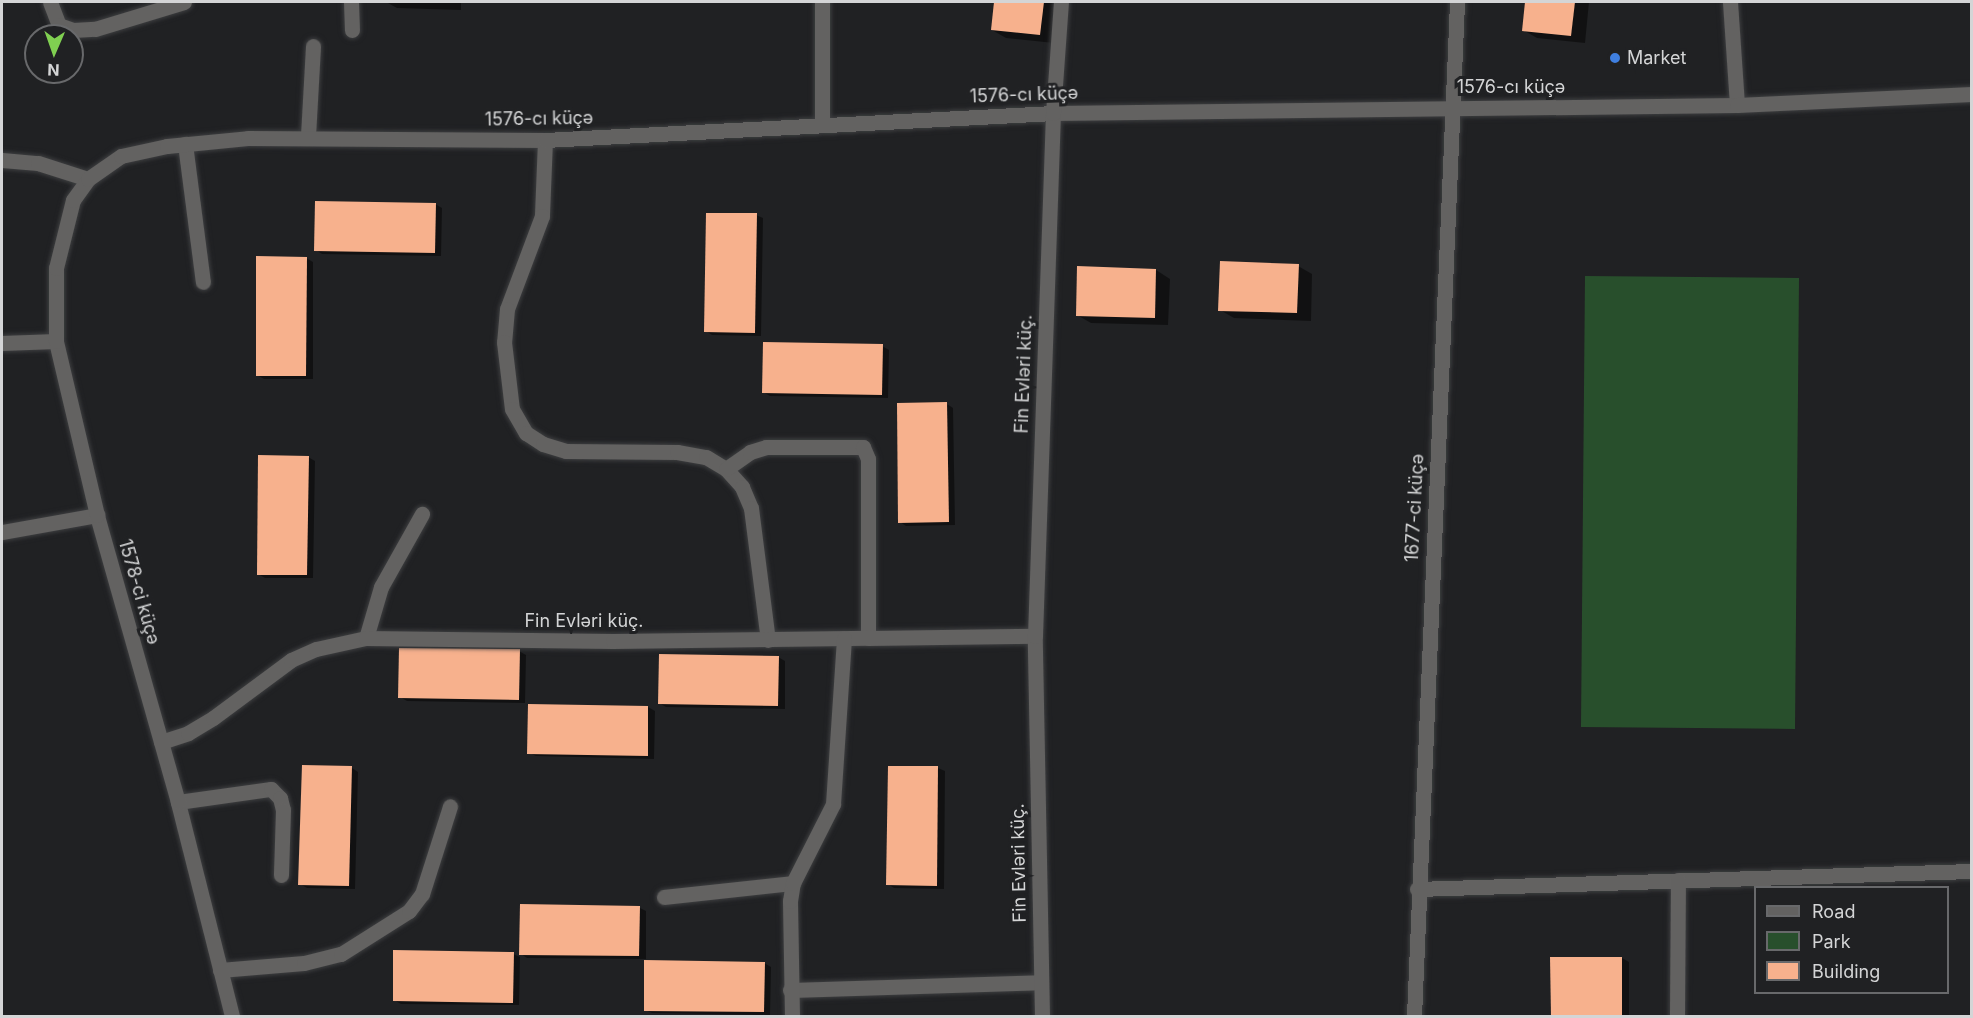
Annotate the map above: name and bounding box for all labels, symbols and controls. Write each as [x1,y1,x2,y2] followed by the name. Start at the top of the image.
[24,24,84,84] north arrow
[1627,47,1686,69] place label: Market
[1608,51,1622,65] marker: Market
[47,60,60,80] text: N
[1457,76,1565,98] street label: 1576-cı küçə
[969,82,1079,108] street label: 1576-cı küçə
[485,107,593,131] street label: 1576-cı küçə
[1011,314,1037,434] street label: Fin Evləri küç.
[1401,453,1429,563] street label: 1677-ci küçə
[114,537,164,647] street label: 1578-ci küçə
[524,610,644,632] street label: Fin Evləri küç.
[1007,803,1031,923] street label: Fin Evləri küç.
[1754,886,1949,994] legend
[1812,901,1855,922] text: Road
[1812,931,1851,952] text: Park
[1812,961,1880,982] text: Building

